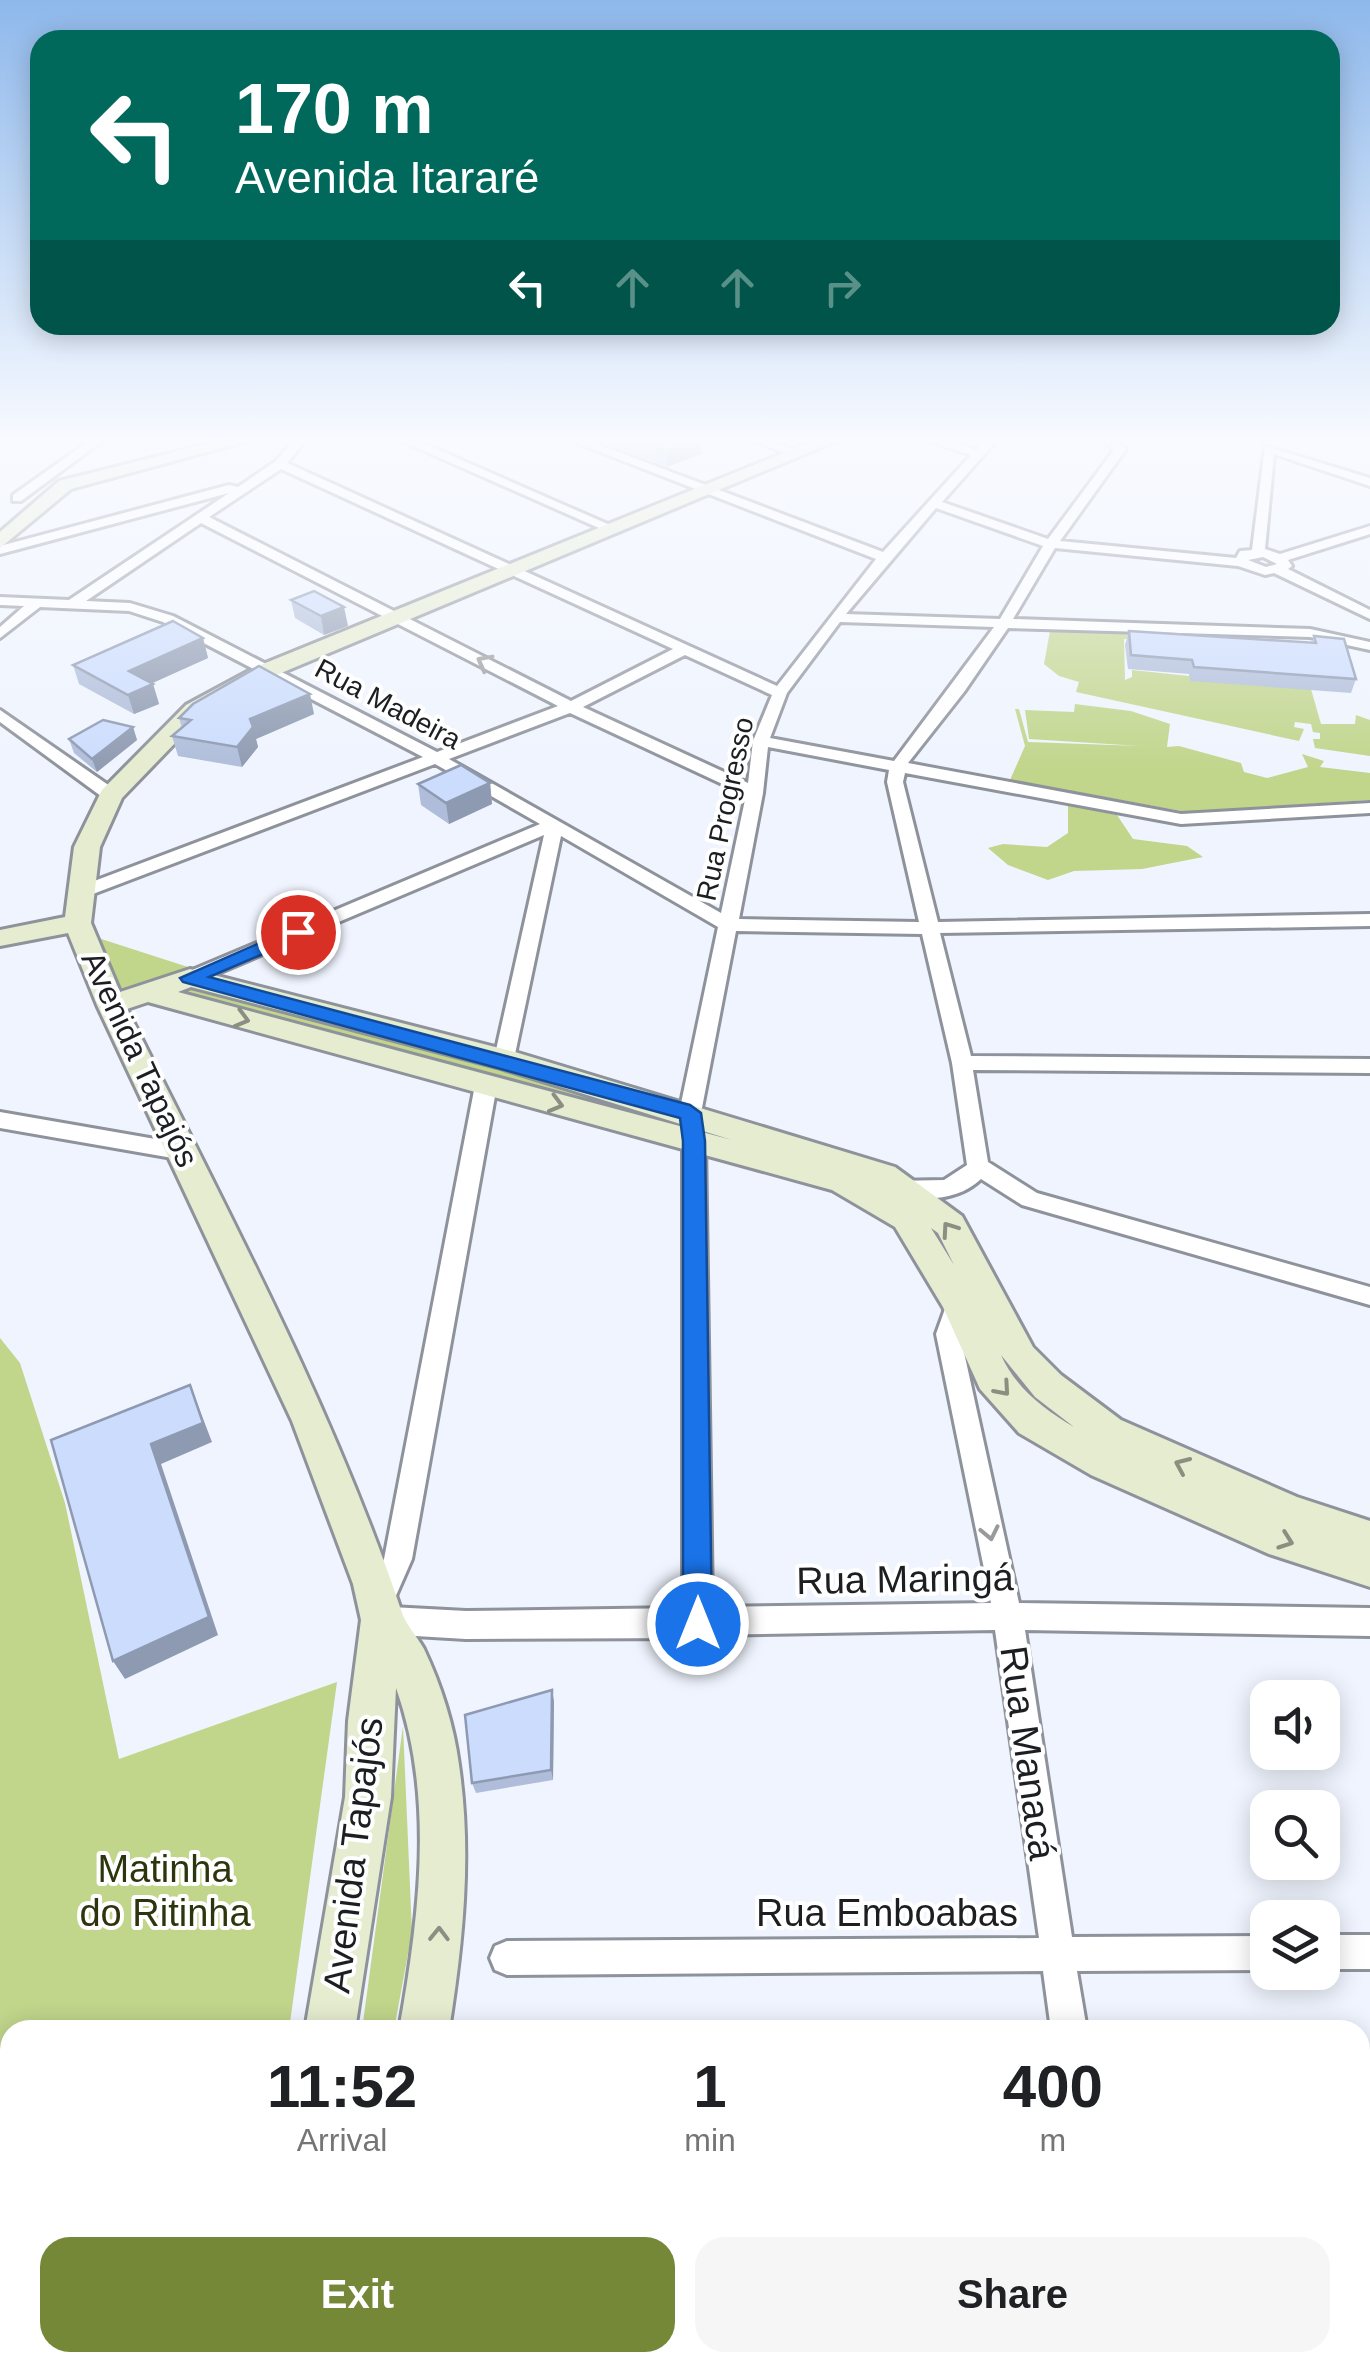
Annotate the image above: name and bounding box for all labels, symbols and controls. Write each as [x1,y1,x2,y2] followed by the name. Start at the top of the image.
[70,70,200,200] icon: left
[235,70,433,148] text: 170 m
[235,152,539,203] text: Avenida Itararé
[500,260,555,315] icon: left
[605,260,660,315] icon: ahead
[710,260,765,315] icon: ahead
[815,260,870,315] icon: right
[310,653,466,756] street label: Rua Madeira
[477,655,495,674] one-way arrow
[690,714,760,904] street label: Rua Progresso
[256,890,341,975] pin
[271,905,326,960] icon: arrive
[74,946,206,1172] street label: Avenida Tapajós
[233,1007,251,1028] one-way arrow
[547,1092,564,1113] one-way arrow
[943,1222,961,1241] one-way arrow
[991,1377,1009,1395] one-way arrow
[1174,1457,1192,1477] one-way arrow
[978,1524,999,1541] one-way arrow
[1276,1529,1294,1549] one-way arrow
[796,1556,1015,1602] street label: Rua Maringá
[646,1572,750,1676] position arrow
[992,1643,1064,1863] street label: Rua Manacá
[1250,1680,1340,1990] map controls
[1250,1680,1340,1770] button: sound
[315,1715,391,1995] street label: Avenida Tapajós
[1250,1790,1340,1880] button: search
[79,1848,251,1934] park label: Matinha do Ritinha
[756,1892,1018,1934] street label: Rua Emboabas
[1250,1900,1340,1990] button: layers
[428,1925,450,1940] one-way arrow
[267,2053,417,2120] text: 11:52
[693,2053,727,2120] text: 1
[1003,2053,1103,2120] text: 400
[297,2122,387,2158] text: Arrival
[684,2122,736,2158] text: min
[1040,2122,1066,2158] text: m
[40,2237,675,2352] button: Exit
[695,2237,1330,2352] button: Share

